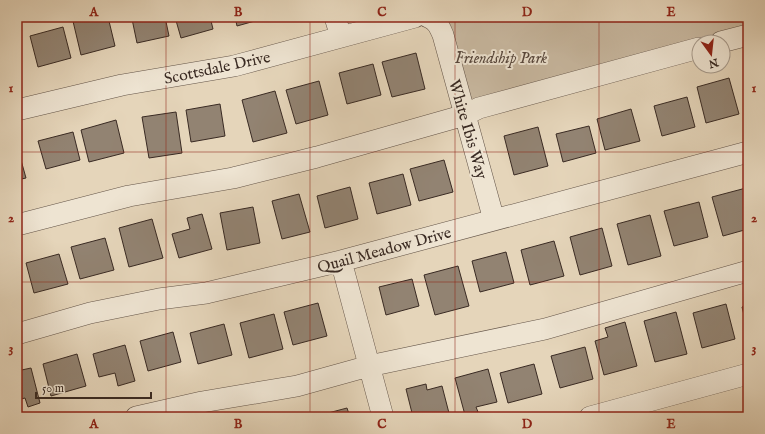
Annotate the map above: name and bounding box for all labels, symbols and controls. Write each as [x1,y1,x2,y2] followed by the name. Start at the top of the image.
[89,4,100,21] text: A
[234,4,243,21] text: B
[377,4,387,21] text: C
[522,4,533,21] text: D
[666,4,676,21] text: E
[691,34,731,74] north arrow
[162,48,272,90] street label: Scottsdale Drive
[455,49,548,69] park label: Friendship Park
[706,54,721,71] text: N
[443,77,491,182] street label: White Ibis Way
[9,80,14,97] text: 1
[752,80,757,97] text: 1
[8,210,14,227] text: 2
[751,210,757,227] text: 2
[315,223,454,278] street label: Quail Meadow Drive
[9,340,14,357] text: 3
[752,340,757,357] text: 3
[36,374,151,400] scale bar
[42,381,64,396] text: 50 m
[89,416,100,433] text: A
[234,416,243,433] text: B
[377,416,387,433] text: C
[522,416,533,433] text: D
[666,416,676,433] text: E

